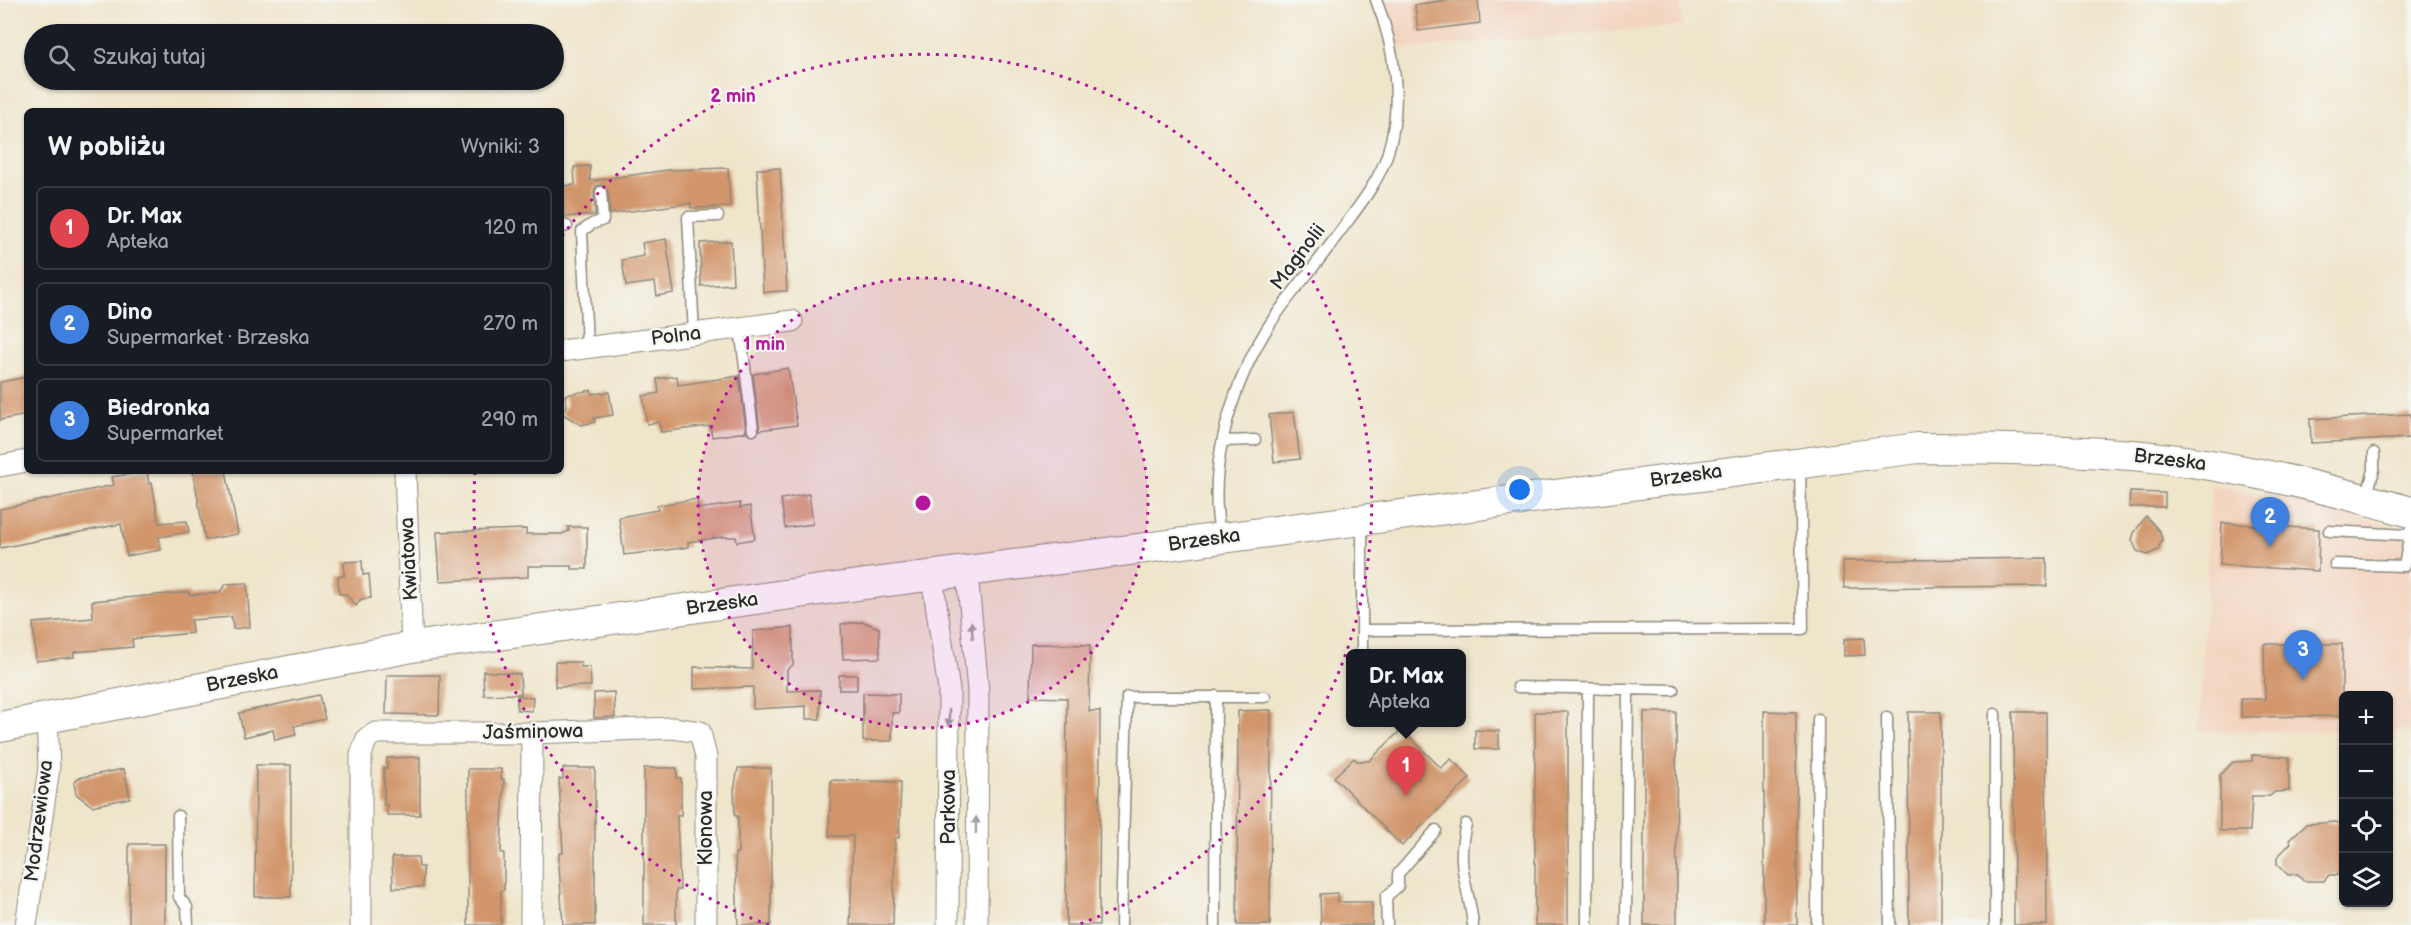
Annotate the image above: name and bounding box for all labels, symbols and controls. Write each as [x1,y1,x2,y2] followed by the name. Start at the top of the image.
[24,24,564,90] search box
[45,41,78,74] icon: search
[93,44,206,71] text: Szukaj tutaj
[710,86,756,107] text: 2 min
[48,132,166,163] text: W pobliżu
[461,135,540,159] text: Wyniki: 3
[107,203,182,230] text: Dr. Max
[65,216,74,240] text: 1
[485,216,538,240] text: 120 m
[1265,219,1331,295] street label: Magnolii
[107,230,169,254] text: Apteka
[107,299,153,326] text: Dino
[64,312,75,336] text: 2
[483,312,538,336] text: 270 m
[650,321,702,351] street label: Polna
[107,326,310,350] text: Supermarket · Brzeska
[743,334,785,355] text: 1 min
[107,395,210,422] text: Biedronka
[64,408,75,432] text: 3
[481,408,538,432] text: 290 m
[107,422,223,446] text: Supermarket
[2132,444,2208,476] street label: Brzeska
[1648,459,1724,493] street label: Brzeska
[1505,475,1534,504] your location
[913,493,933,513] centre of rings
[2250,498,2290,547] pin: 2
[395,517,423,601] street label: Kwiatowa
[1166,523,1242,557] street label: Brzeska
[684,587,760,621] street label: Brzeska
[967,620,977,639] one-way arrow
[2284,630,2322,680] pin: 3
[1346,649,1466,727] popup
[204,660,280,698] street label: Brzeska
[1369,663,1443,690] text: Dr. Max
[1369,690,1430,714] text: Apteka
[2339,691,2393,907] map controls
[2339,691,2393,745] button: +
[944,708,954,727] one-way arrow
[482,719,584,745] street label: Jaśminowa
[2339,745,2393,799] button: −
[1386,746,1426,796] pin: 1
[20,759,58,883] street label: Modrzewiowa
[937,769,961,845] street label: Parkowa
[694,790,718,866] street label: Klonowa
[2339,799,2393,853] button: locate
[972,815,981,834] one-way arrow
[2339,853,2393,907] button: layers

